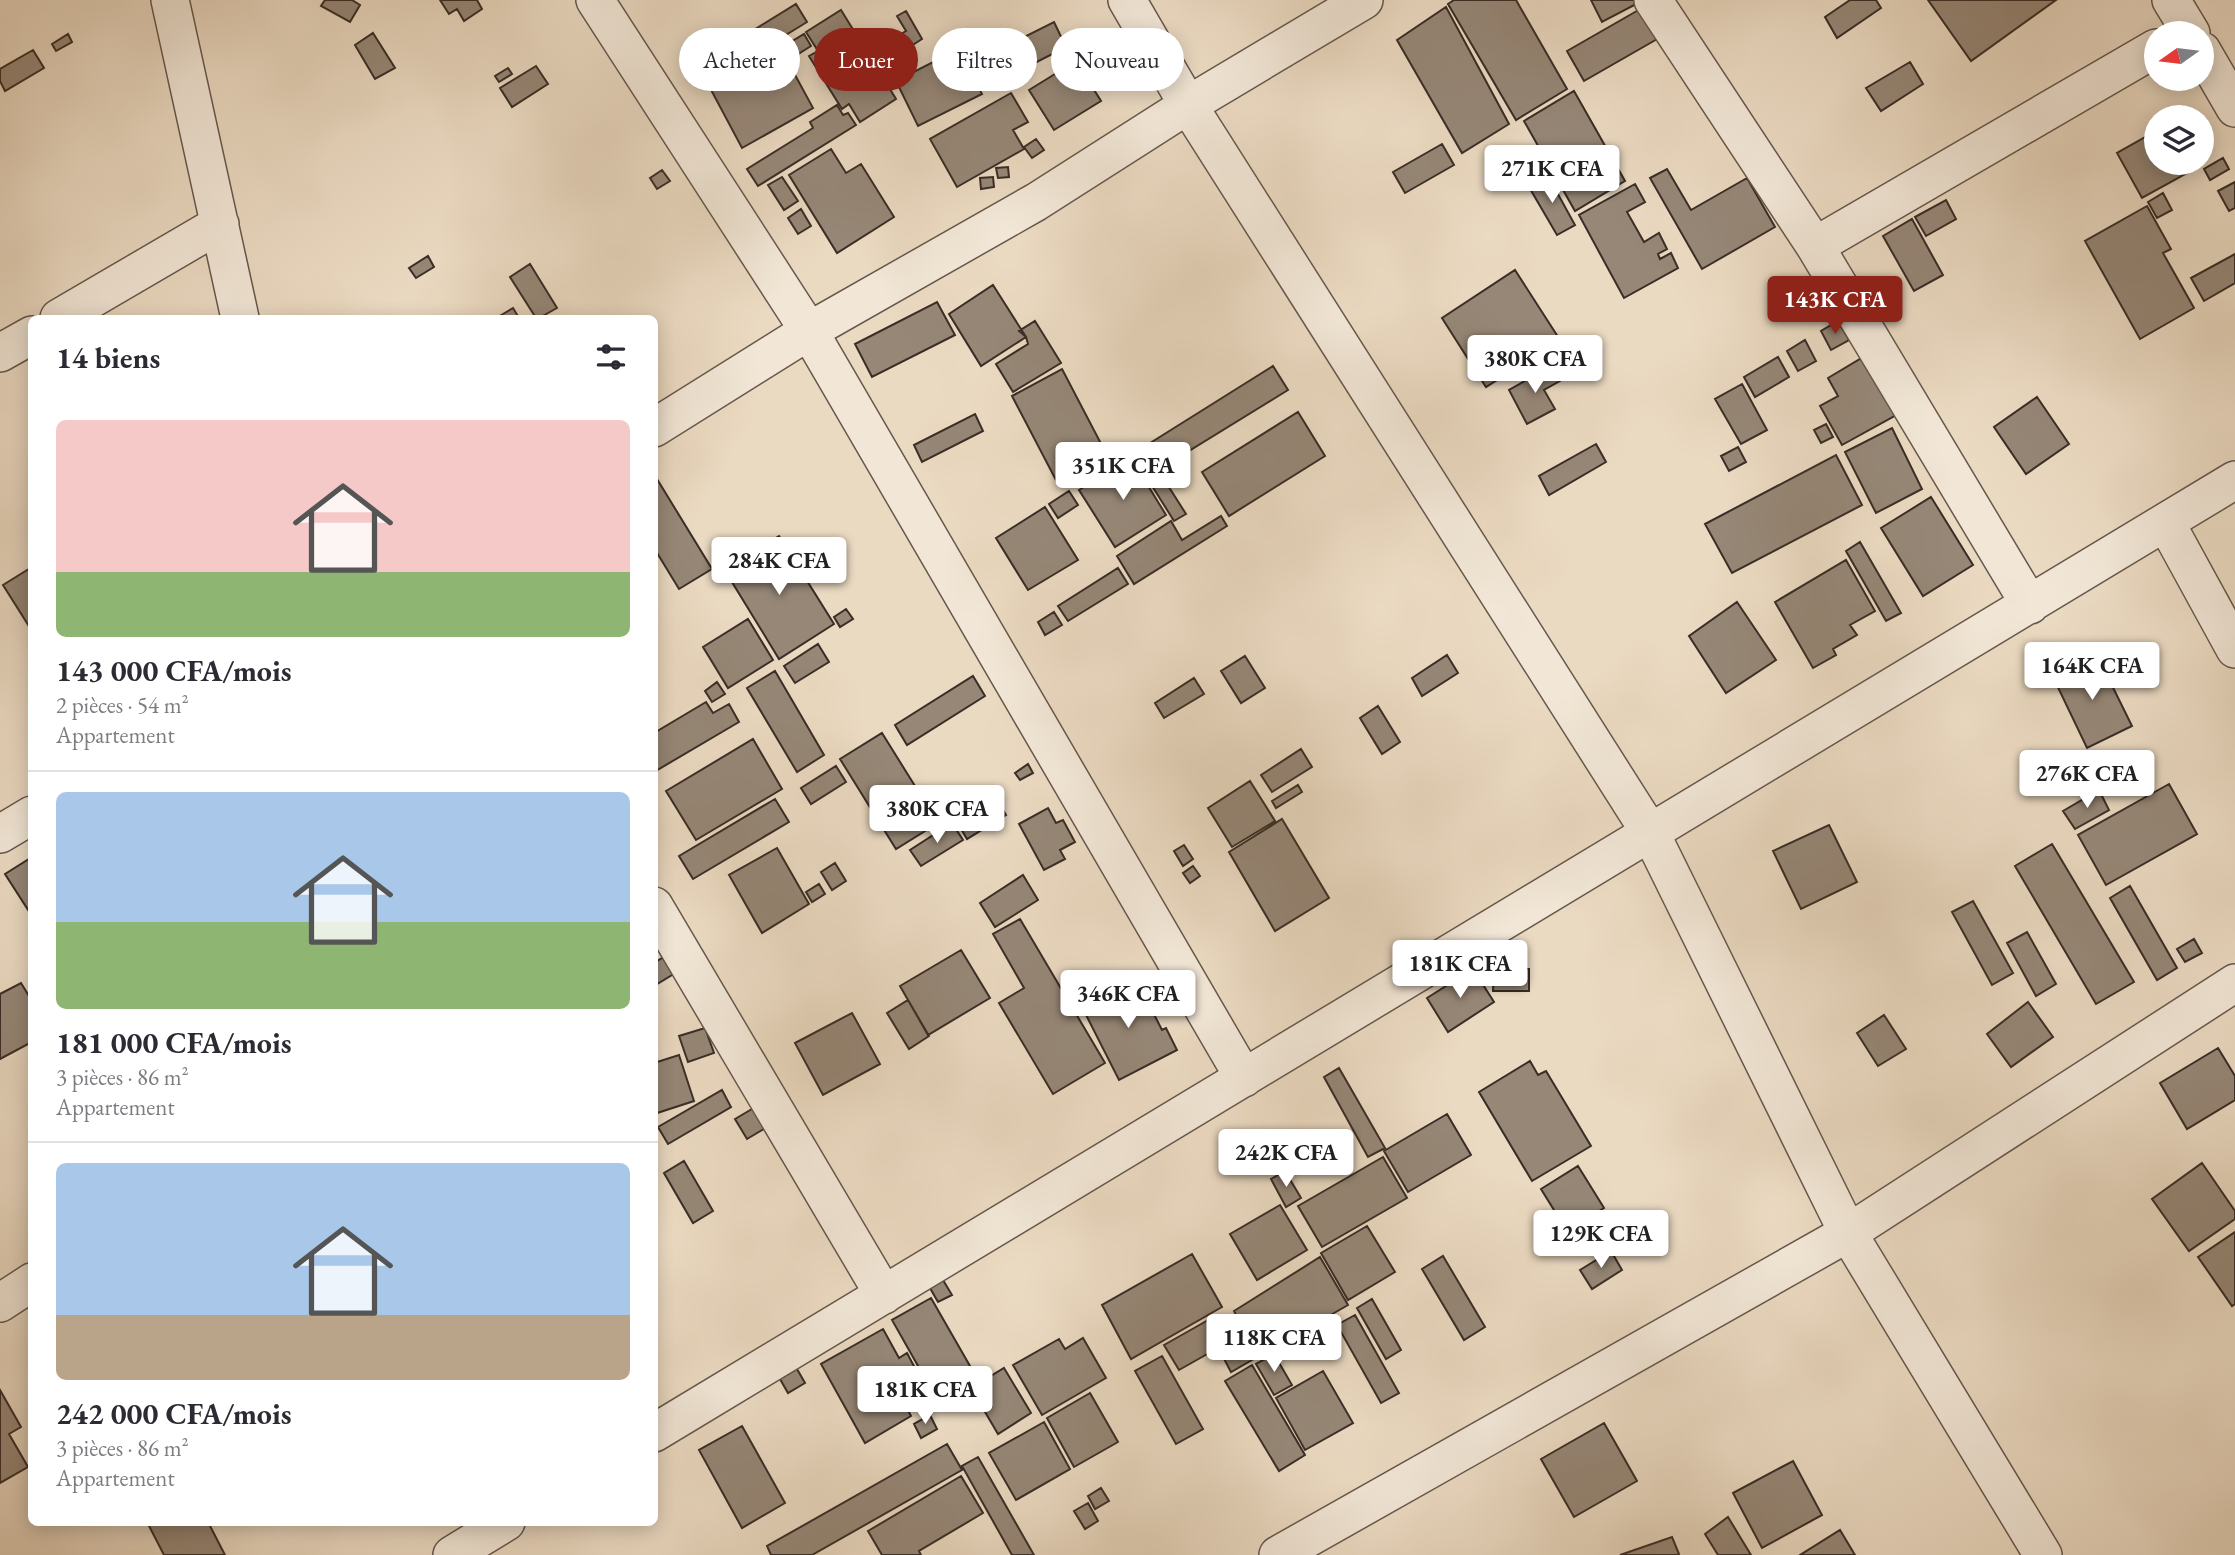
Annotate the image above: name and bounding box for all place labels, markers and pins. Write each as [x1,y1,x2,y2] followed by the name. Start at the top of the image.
[1480,146,1624,205] pin: 271K CFA
[1763,276,1907,336] pin: 143K CFA
[1463,336,1607,395] pin: 380K CFA
[1051,442,1195,502] pin: 351K CFA
[707,538,851,597] pin: 284K CFA
[2020,642,2164,702] pin: 164K CFA
[2015,750,2159,810] pin: 276K CFA
[865,786,1009,845] pin: 380K CFA
[1388,940,1532,1000] pin: 181K CFA
[1056,970,1200,1030] pin: 346K CFA
[1214,1130,1358,1189] pin: 242K CFA
[1529,1210,1673,1270] pin: 129K CFA
[1202,1314,1346,1374] pin: 118K CFA
[853,1366,997,1426] pin: 181K CFA

